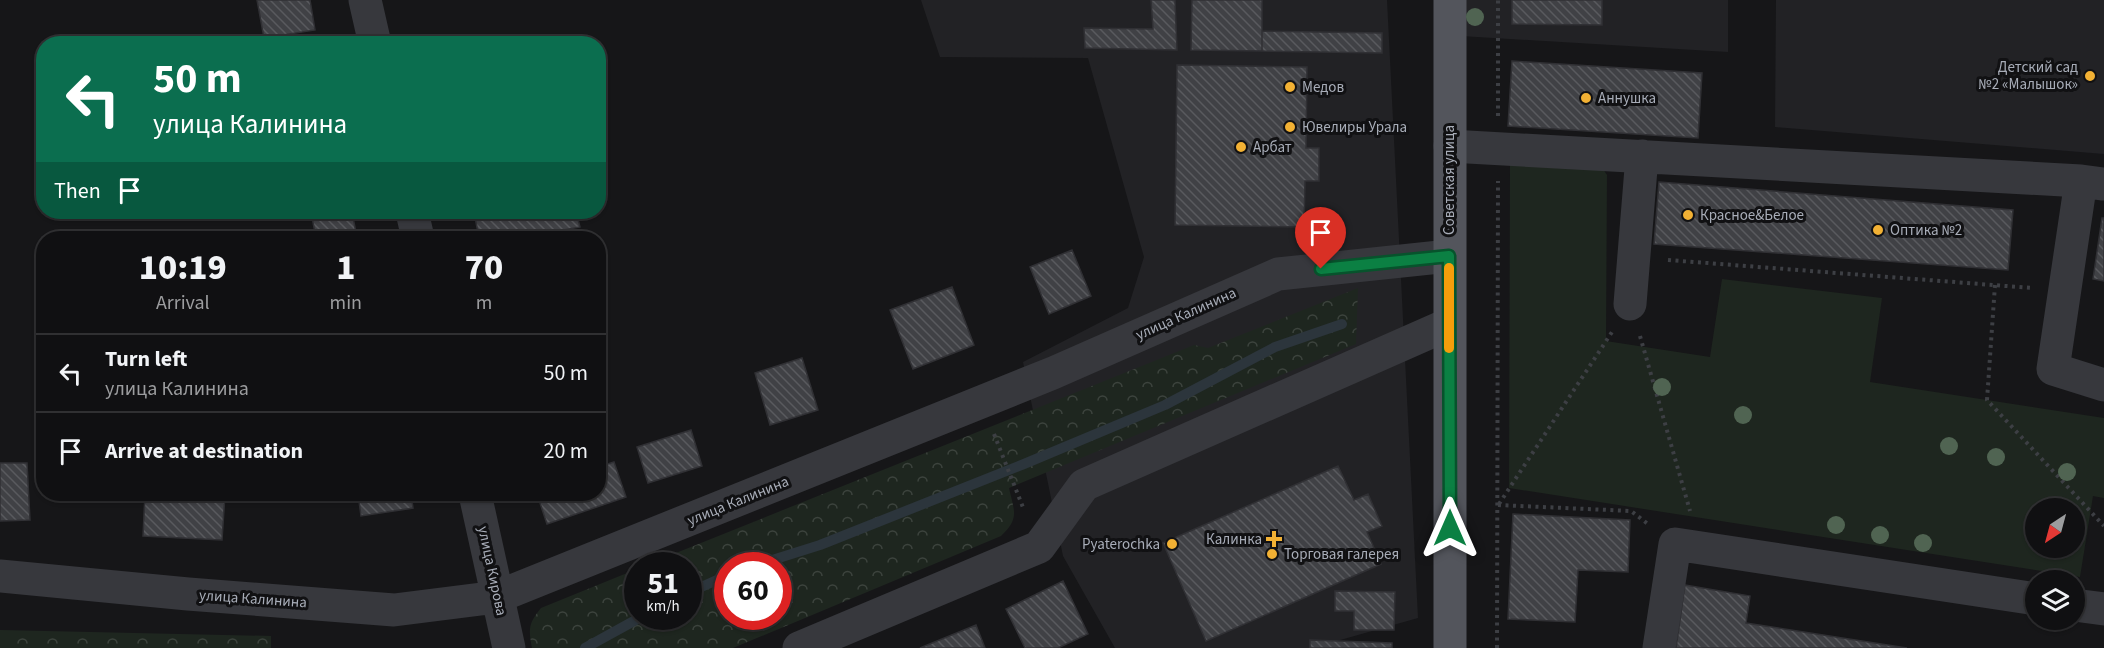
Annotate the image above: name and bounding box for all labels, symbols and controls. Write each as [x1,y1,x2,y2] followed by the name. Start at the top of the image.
[153,49,242,109] text: 50 m
[1978,57,2078,95] place label: Детский сад №2 «Малышок»
[54,60,132,138] icon: left
[2083,69,2097,83] marker: Детский сад №2 «Малышок»
[1302,77,1344,98] place label: Медов
[1283,80,1297,94] marker: Медов
[1598,88,1656,109] place label: Аннушка
[1579,91,1593,105] marker: Аннушка
[153,105,347,144] text: улица Калинина
[1302,117,1407,138] place label: Ювелиры Урала
[1283,120,1297,134] marker: Ювелиры Урала
[1439,125,1460,235] street label: Советская улица
[1253,137,1292,158] place label: Арбат
[1234,140,1248,154] marker: Арбат
[113,174,146,207] icon: arrive
[54,175,101,207] text: Then
[1700,205,1804,226] place label: Красное&Белое
[1295,207,1346,269] pin
[1681,208,1695,222] marker: Красное&Белое
[1304,216,1337,249] icon: arrive
[1890,220,1962,241] place label: Оптика №2
[1871,223,1885,237] marker: Оптика №2
[139,242,227,293] text: 10:19
[336,242,355,293] text: 1
[465,242,503,293] text: 70
[1132,282,1240,346] street label: улица Калинина
[156,289,210,317] text: Arrival
[330,289,362,317] text: min
[476,289,492,317] text: m
[105,343,187,375] text: Turn left
[54,357,87,390] icon: left
[543,357,588,389] text: 50 m
[105,375,249,403] text: улица Калинина
[54,435,87,468] icon: arrive
[105,435,303,467] text: Arrive at destination
[543,435,588,467] text: 20 m
[684,471,792,531] street label: улица Калинина
[1418,496,1482,560] position arrow
[2025,498,2085,558] north arrow
[2025,498,2085,630] map controls
[472,524,512,618] street label: улица Кирова
[1206,529,1262,550] place label: Калинка
[1267,532,1281,546] marker: Калинка
[1082,534,1160,555] place label: Pyaterochka
[1165,537,1179,551] marker: Pyaterochka
[1284,544,1399,565] place label: Торговая галерея
[1265,547,1279,561] marker: Торговая галерея
[714,552,792,630] speed limit sign: 60
[647,562,679,605] text: 51
[2025,570,2085,630] button: layers
[198,585,308,613] street label: улица Калинина
[646,596,680,617] text: km/h

